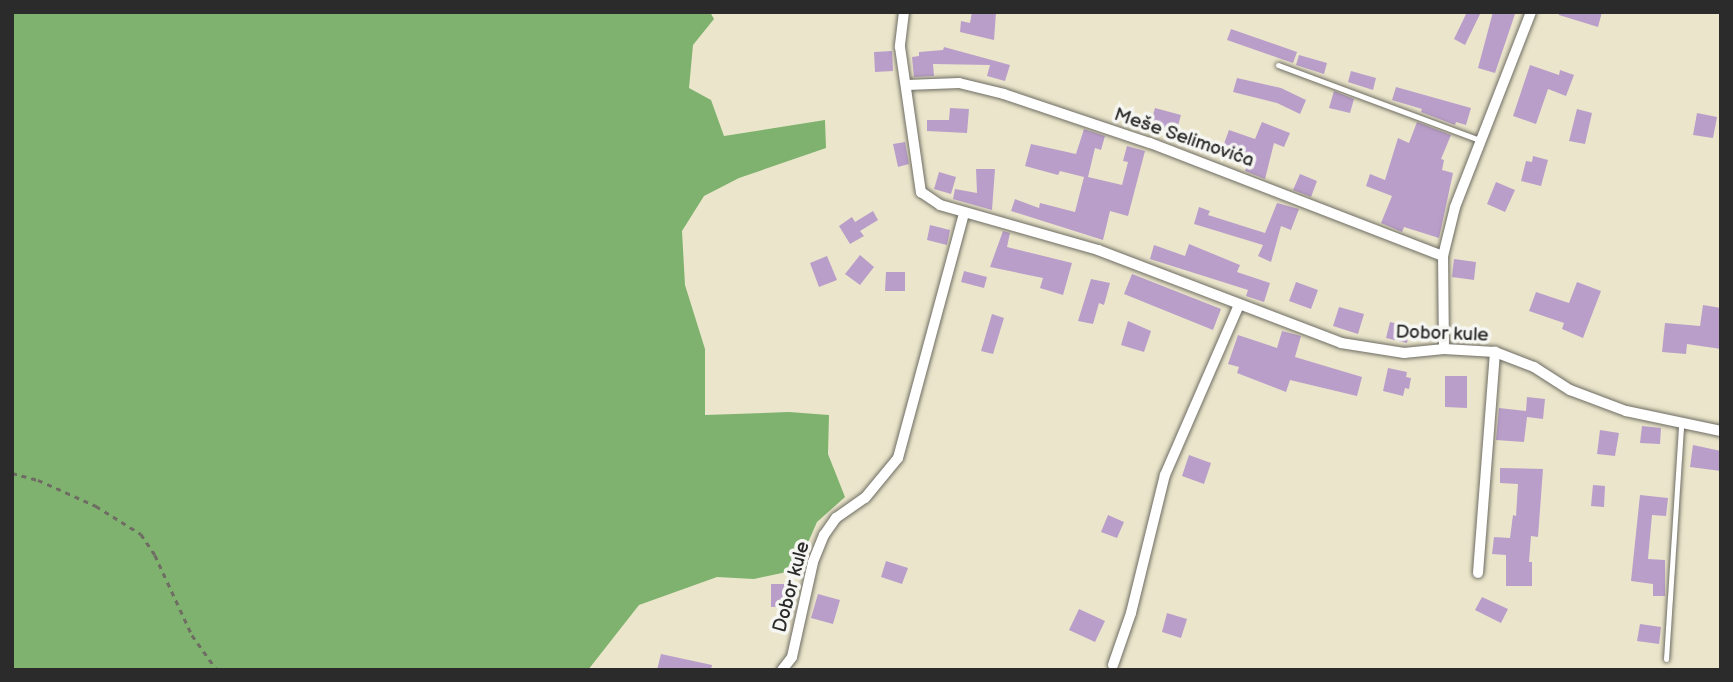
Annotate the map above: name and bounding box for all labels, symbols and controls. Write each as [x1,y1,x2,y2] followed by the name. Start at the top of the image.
[1111,103,1257,173] street label: Meše Selimovića
[1395,321,1489,347] street label: Dobor kule
[769,539,815,635] street label: Dobor kule

